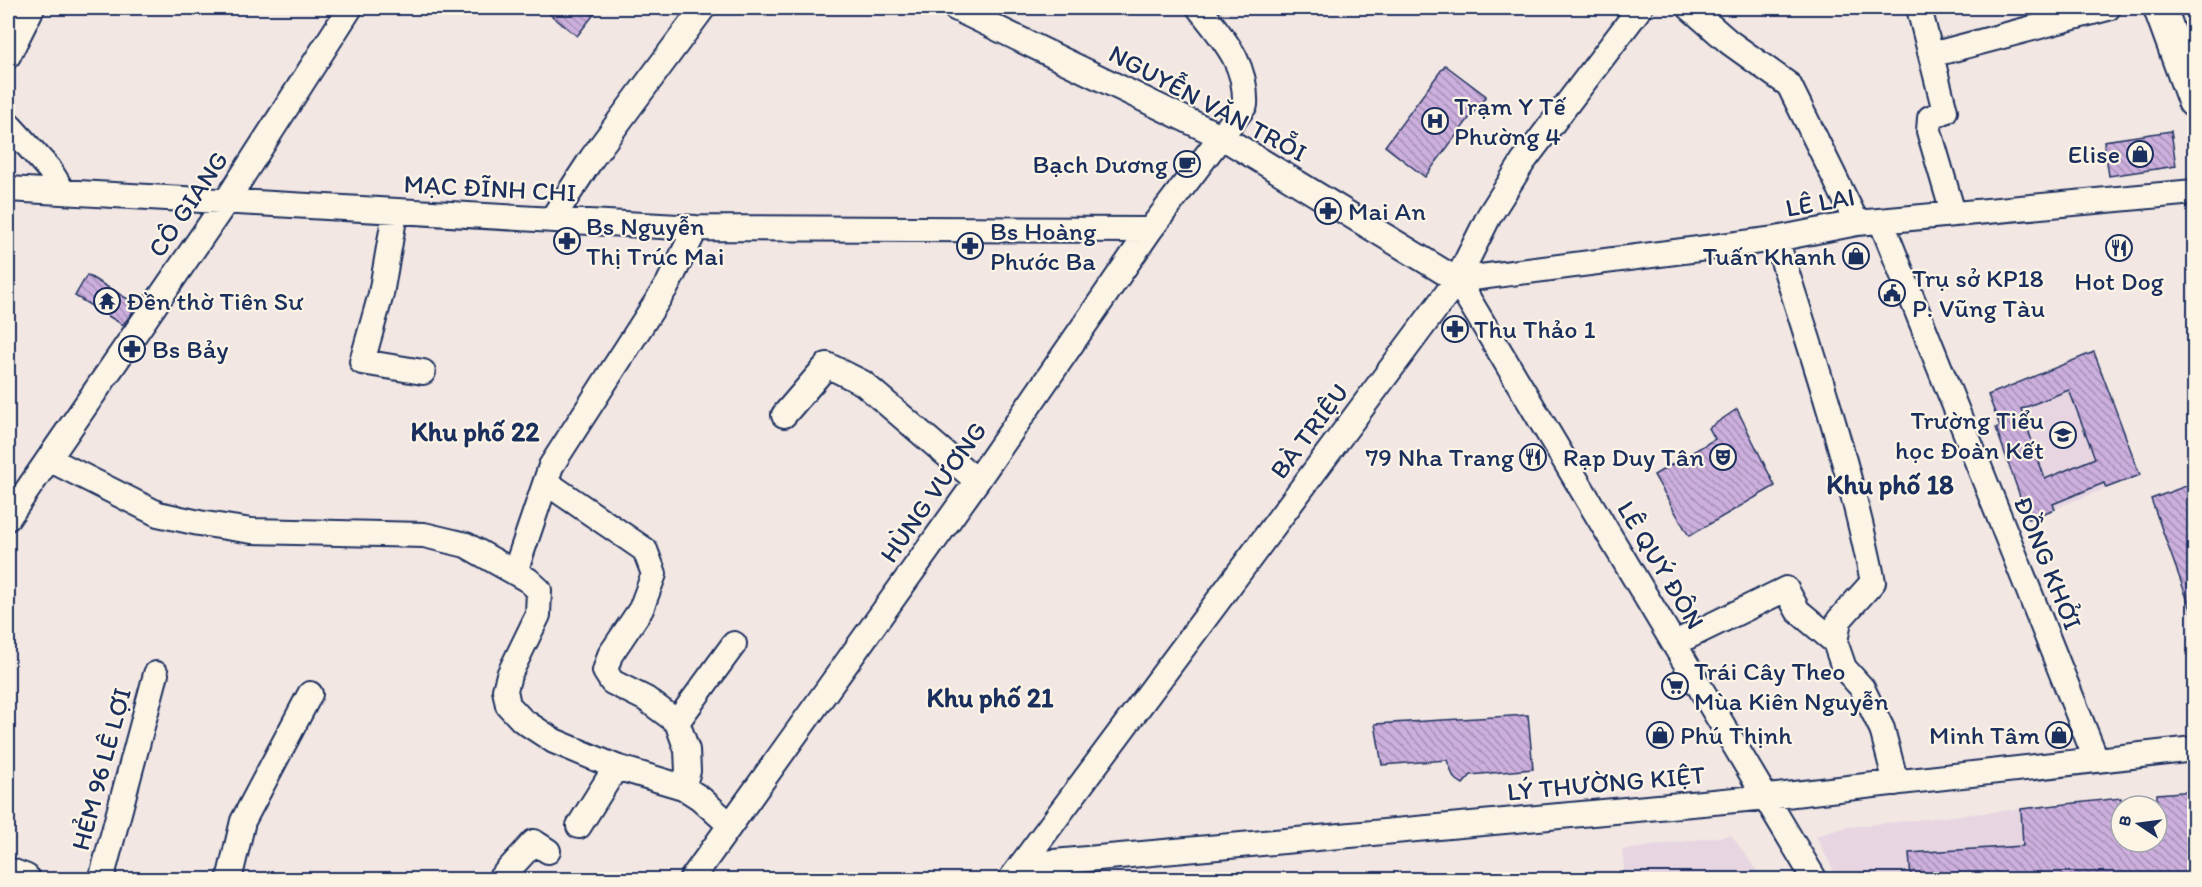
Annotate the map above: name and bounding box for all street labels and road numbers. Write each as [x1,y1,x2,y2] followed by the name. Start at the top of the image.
[1103,37,1313,169] street label: NGUYỄN VĂN TRỖI
[141,145,235,263] street label: CÔ GIANG
[403,167,577,209] street label: MẠC ĐĨNH CHI
[1783,180,1857,224] street label: LÊ LAI
[1263,377,1355,485] street label: BÀ TRIỆU
[873,415,993,569] street label: HÙNG VƯƠNG
[2007,492,2089,634] street label: ĐỒNG KHỞI
[1610,495,1712,635] street label: LÊ QUÝ ĐÔN
[64,684,138,854] street label: HẺM 96 LÊ LỢI
[1506,758,1707,808] street label: LÝ THƯỜNG KIỆT

